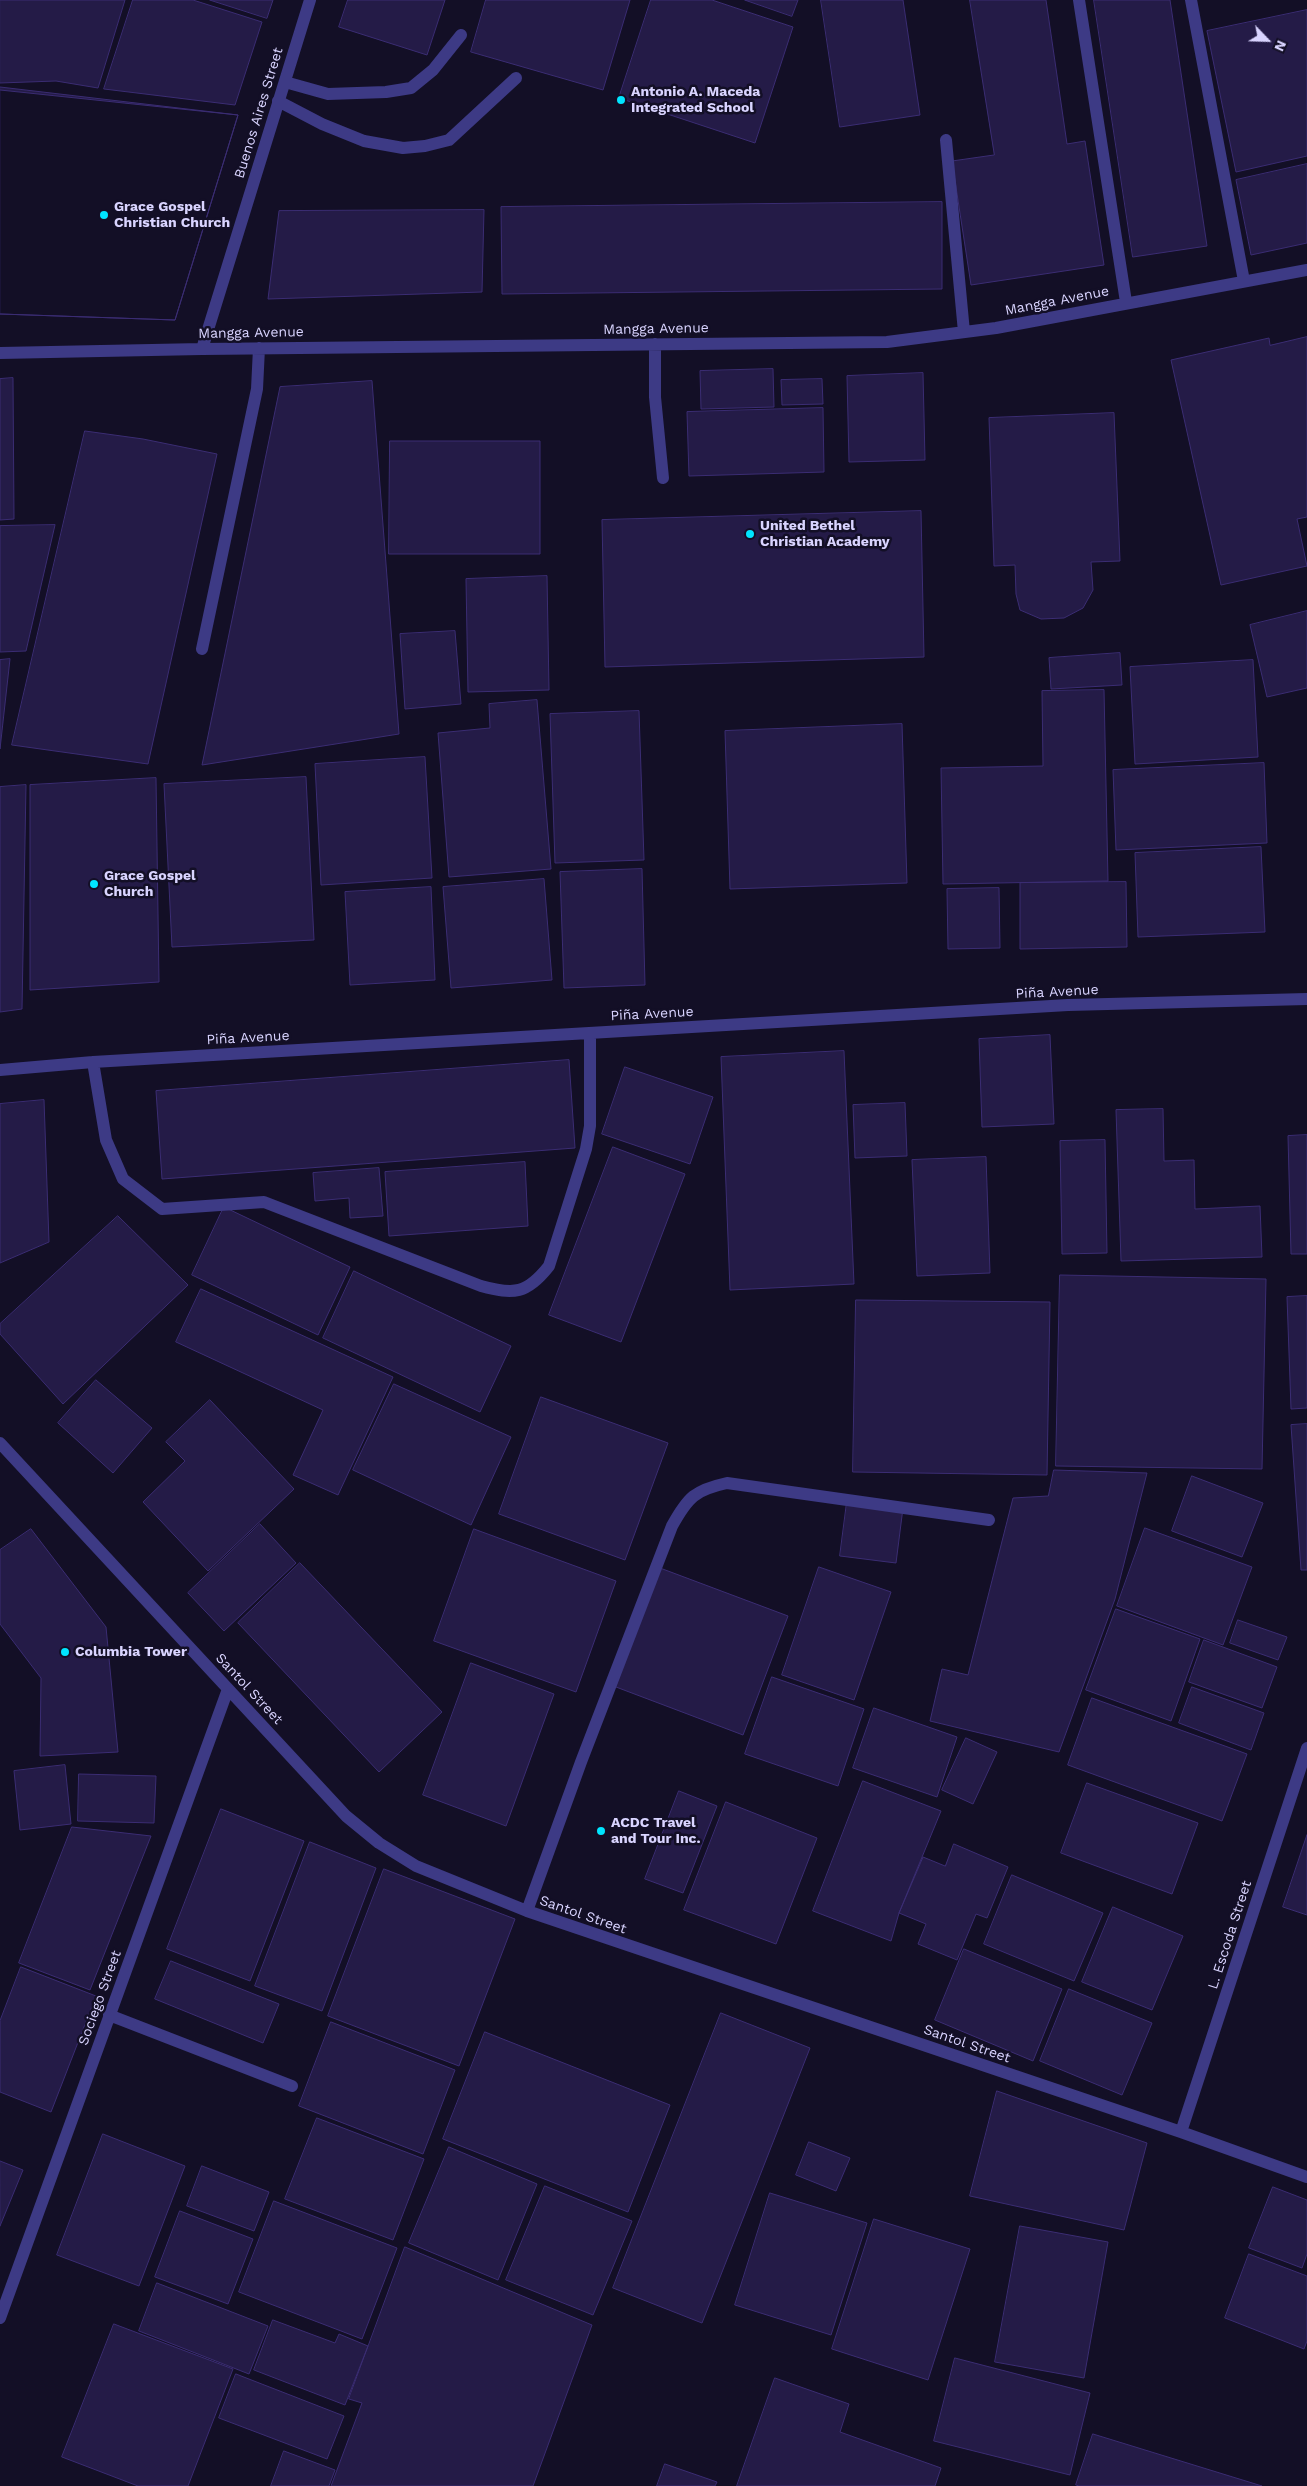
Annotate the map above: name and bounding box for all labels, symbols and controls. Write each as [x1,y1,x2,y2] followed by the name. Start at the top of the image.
[1242,15,1292,65] north arrow
[1271,38,1290,54] text: N
[231,46,287,180] street label: Buenos Aires Street
[631,84,760,116] place label: Antonio A. Maceda Integrated School
[615,94,627,106] marker: Antonio A. Maceda Integrated School
[114,199,230,232] place label: Grace Gospel Christian Church
[98,209,110,221] marker: Grace Gospel Christian Church
[1004,283,1110,319] street label: Mangga Avenue
[603,320,709,338] street label: Mangga Avenue
[198,324,304,342] street label: Mangga Avenue
[760,518,890,550] place label: United Bethel Christian Academy
[744,528,756,540] marker: United Bethel Christian Academy
[104,868,196,900] place label: Grace Gospel Church
[88,878,100,890] marker: Grace Gospel Church
[1015,981,1099,1003] street label: Piña Avenue
[610,1003,694,1025] street label: Piña Avenue
[206,1027,290,1049] street label: Piña Avenue
[75,1644,187,1660] place label: Columbia Tower
[59,1646,71,1658] marker: Columbia Tower
[212,1650,286,1728] street label: Santol Street
[611,1815,701,1848] place label: ACDC Travel and Tour Inc.
[595,1825,607,1837] marker: ACDC Travel and Tour Inc.
[1205,1879,1255,1991] street label: L. Escoda Street
[537,1892,629,1938] street label: Santol Street
[75,1948,125,2048] street label: Sociego Street
[921,2021,1013,2067] street label: Santol Street

